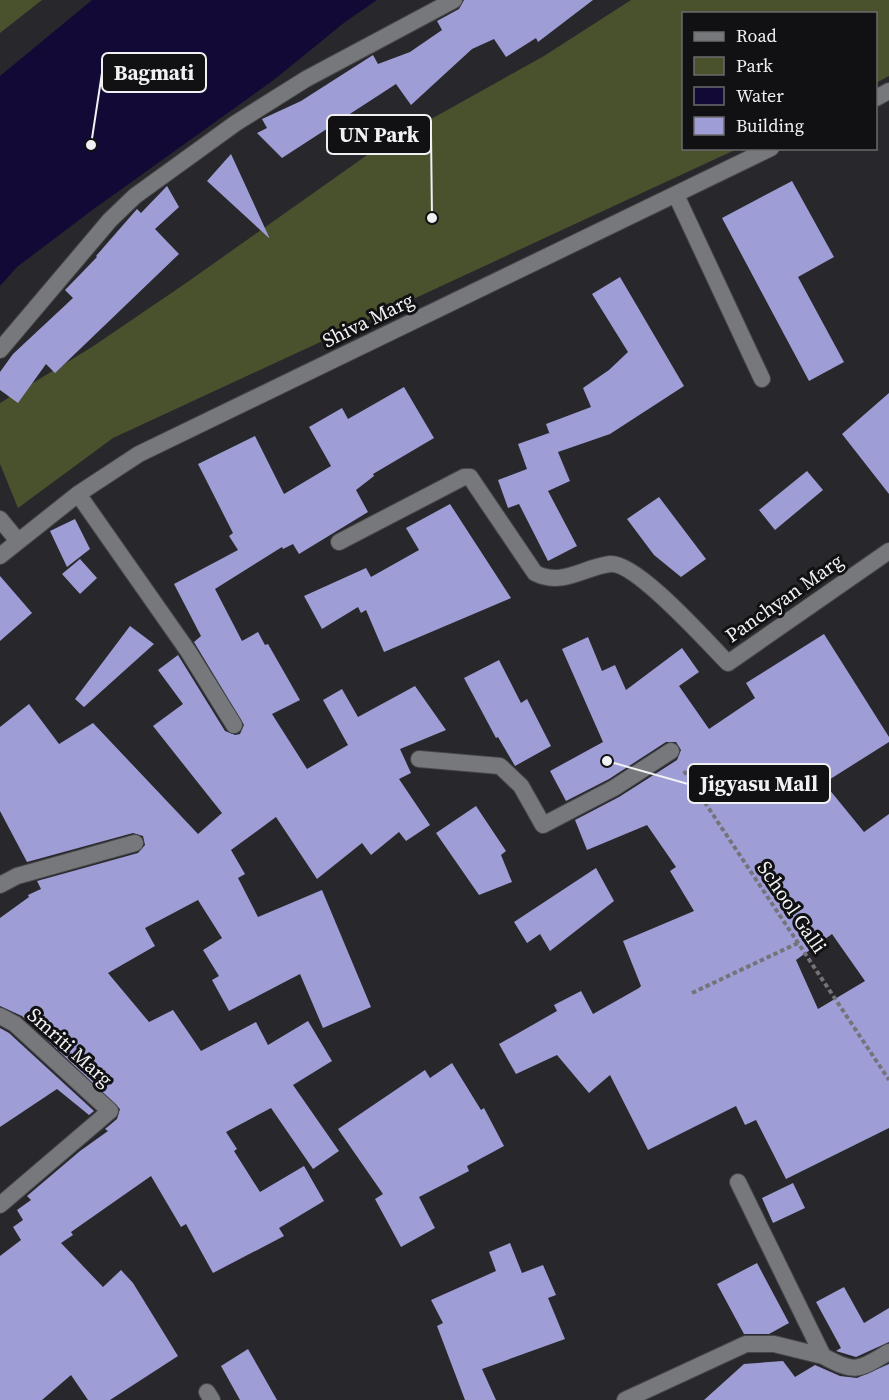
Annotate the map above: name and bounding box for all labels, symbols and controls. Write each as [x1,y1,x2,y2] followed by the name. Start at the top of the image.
[682,12,877,150] legend
[736,23,777,48] text: Road
[102,53,206,92] callout: Bagmati
[736,53,773,78] text: Park
[114,58,195,87] text: Bagmati
[736,83,784,108] text: Water
[736,113,804,138] text: Building
[327,115,431,154] callout: UN Park
[339,120,420,149] text: UN Park
[318,286,418,354] street label: Shiva Marg
[719,547,849,649] street label: Panchyan Marg
[688,764,830,803] callout: Jigyasu Mall
[698,769,818,798] text: Jigyasu Mall
[751,855,833,959] street label: School Galli
[21,1001,119,1093] street label: Smriti Marg

